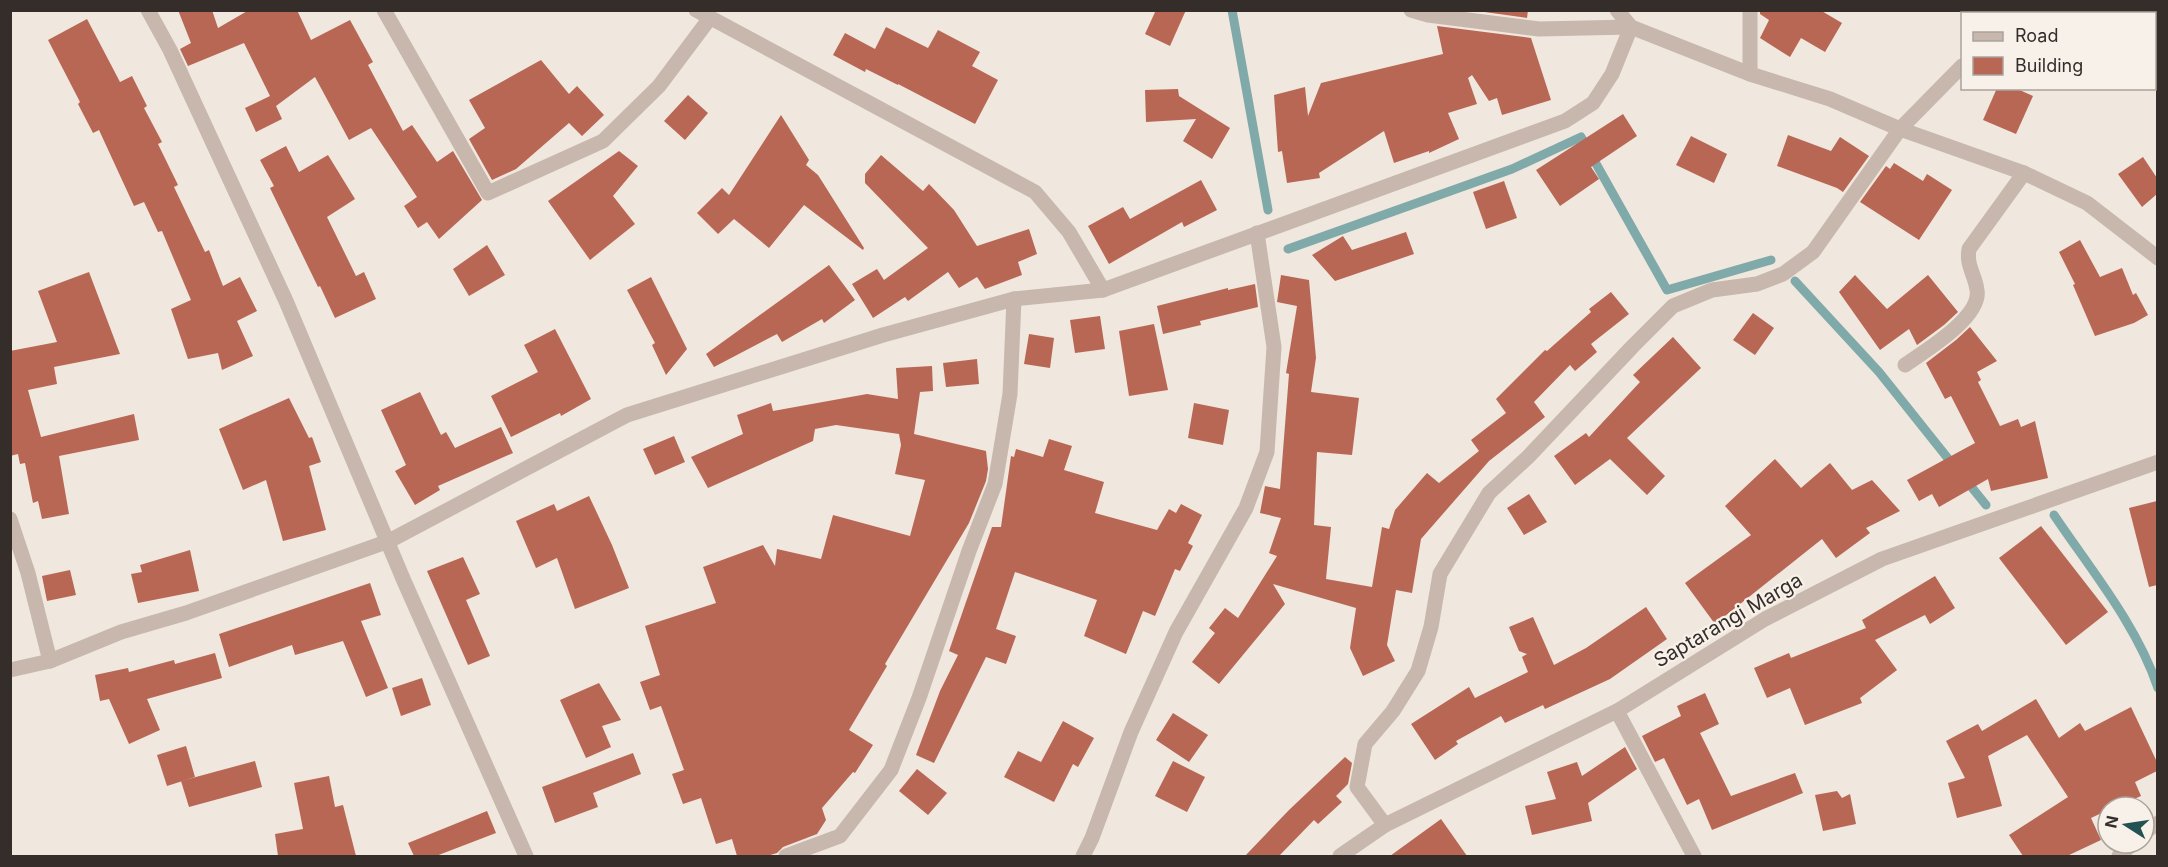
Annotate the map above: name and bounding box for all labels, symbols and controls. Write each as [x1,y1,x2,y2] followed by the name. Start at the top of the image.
[1961,12,2156,90] legend
[2015,25,2058,46] text: Road
[2015,55,2083,76] text: Building
[1649,568,1807,672] street label: Saptarangi Marga
[2096,795,2156,855] north arrow
[2100,814,2122,830] text: N

